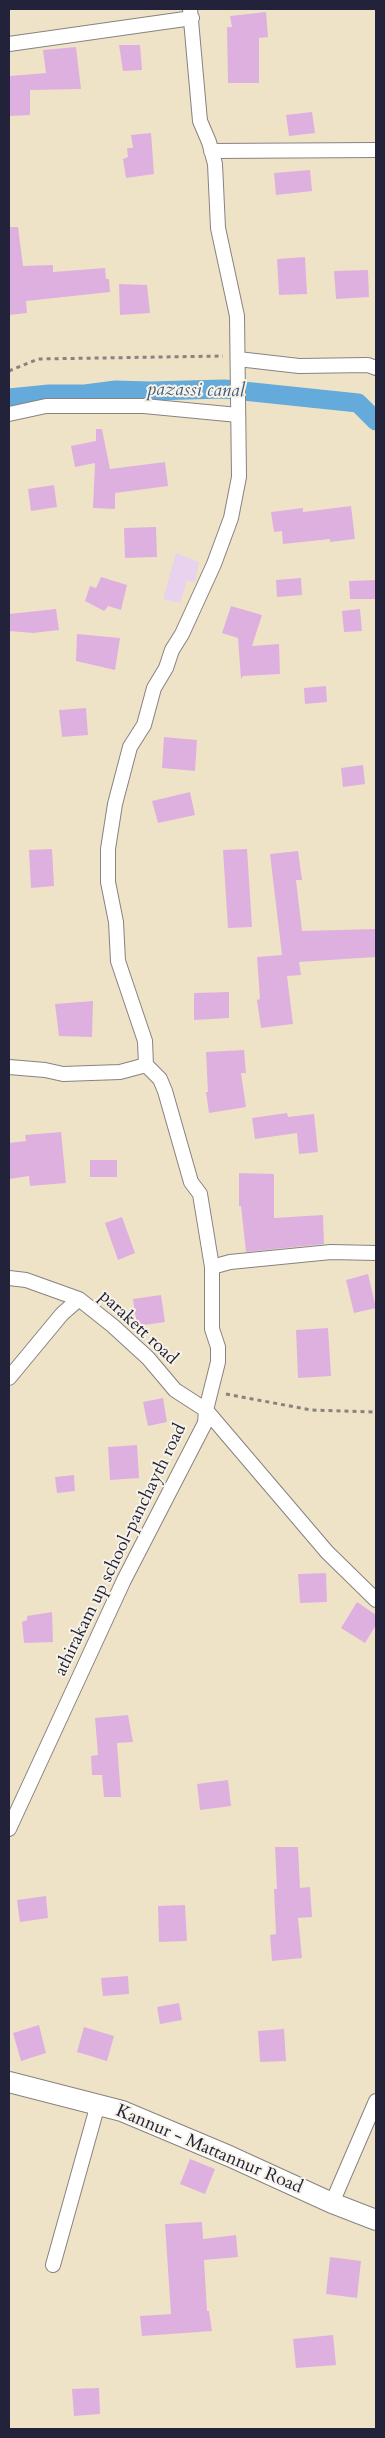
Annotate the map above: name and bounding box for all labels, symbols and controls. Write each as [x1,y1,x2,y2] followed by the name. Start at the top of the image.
[147,379,245,403] water label: pazassi canal
[94,1286,182,1370] street label: parakett road
[50,1420,192,1680] street label: athirakam up school-panchayth road
[112,2101,306,2199] street label: Kannur - Mattannur Road

